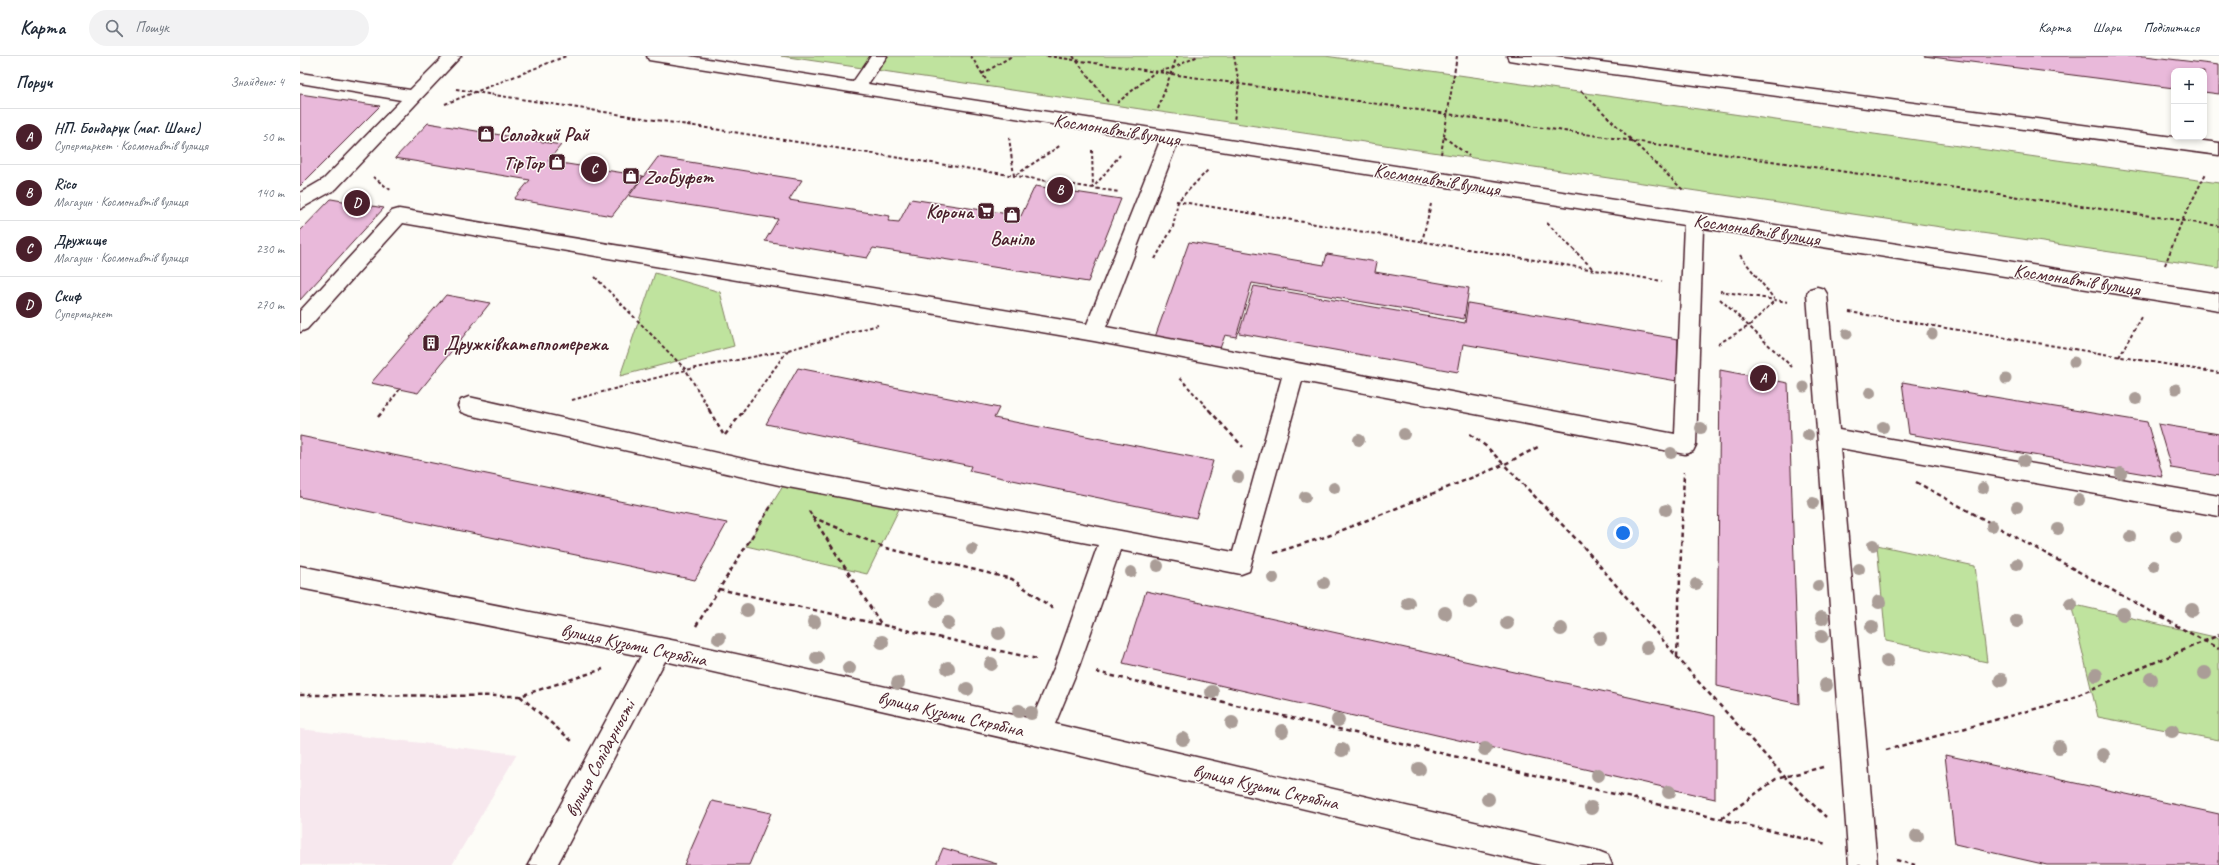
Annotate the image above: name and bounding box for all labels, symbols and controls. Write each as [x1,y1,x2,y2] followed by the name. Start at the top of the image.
[89,10,369,46] search box
[20,16,65,40] text: Карта
[103,17,125,39] icon: search
[135,18,169,37] text: Пошук
[2039,19,2071,36] text: Карта
[2093,19,2121,36] text: Шари
[2143,19,2199,36] text: Поділитися
[2171,68,2207,140] map controls
[2171,68,2207,104] button: +
[16,72,52,93] text: Поруч
[230,74,284,90] text: Знайдено: 4
[2171,104,2207,140] button: −
[1052,108,1183,152] street label: Космонавтів вулиця
[54,119,200,138] text: НП. Бондарук (маг. Шанс)
[499,123,591,147] place label: Солодкий Рай
[476,124,496,144] shop icon: Солодкий Рай
[26,129,32,145] text: A
[262,129,284,145] text: 50 m
[54,138,208,154] text: Супермаркет · Космонавтів вулиця
[503,151,546,175] place label: TipTop
[547,152,567,172] shop icon: TipTop
[581,154,607,184] pin: C
[1372,158,1503,202] street label: Космонавтів вулиця
[644,165,715,189] place label: ZooБуфет
[621,166,641,186] shop icon: ZooБуфет
[54,175,76,194] text: Rico
[1047,175,1073,205] pin: B
[26,185,32,201] text: B
[256,185,284,201] text: 140 m
[344,188,370,218] pin: D
[54,194,188,210] text: Магазин · Космонавтів вулиця
[926,200,975,224] place label: Корона
[976,201,996,221] supermarket icon: Корона
[1002,205,1022,225] shop icon: Ваніль
[1692,208,1823,252] street label: Космонавтів вулиця
[990,227,1035,251] place label: Ваніль
[54,231,106,250] text: Дружище
[26,241,32,257] text: C
[256,241,284,257] text: 230 m
[54,250,188,266] text: Магазин · Космонавтів вулиця
[2012,258,2143,302] street label: Космонавтів вулиця
[54,287,81,306] text: Скиф
[25,297,33,313] text: D
[256,297,284,313] text: 270 m
[54,306,112,322] text: Супермаркет
[444,332,609,356] place label: Дружківкатепломережа
[421,333,441,353] building icon: Дружківкатепломережа
[1750,363,1776,393] pin: A
[1613,523,1633,543] your location
[559,618,711,673] street label: вулиця Кузьми Скрябіна
[876,686,1027,743] street label: вулиця Кузьми Скрябіна
[559,694,642,821] street label: вулиця Солідарності
[1191,759,1342,816] street label: вулиця Кузьми Скрябіна

